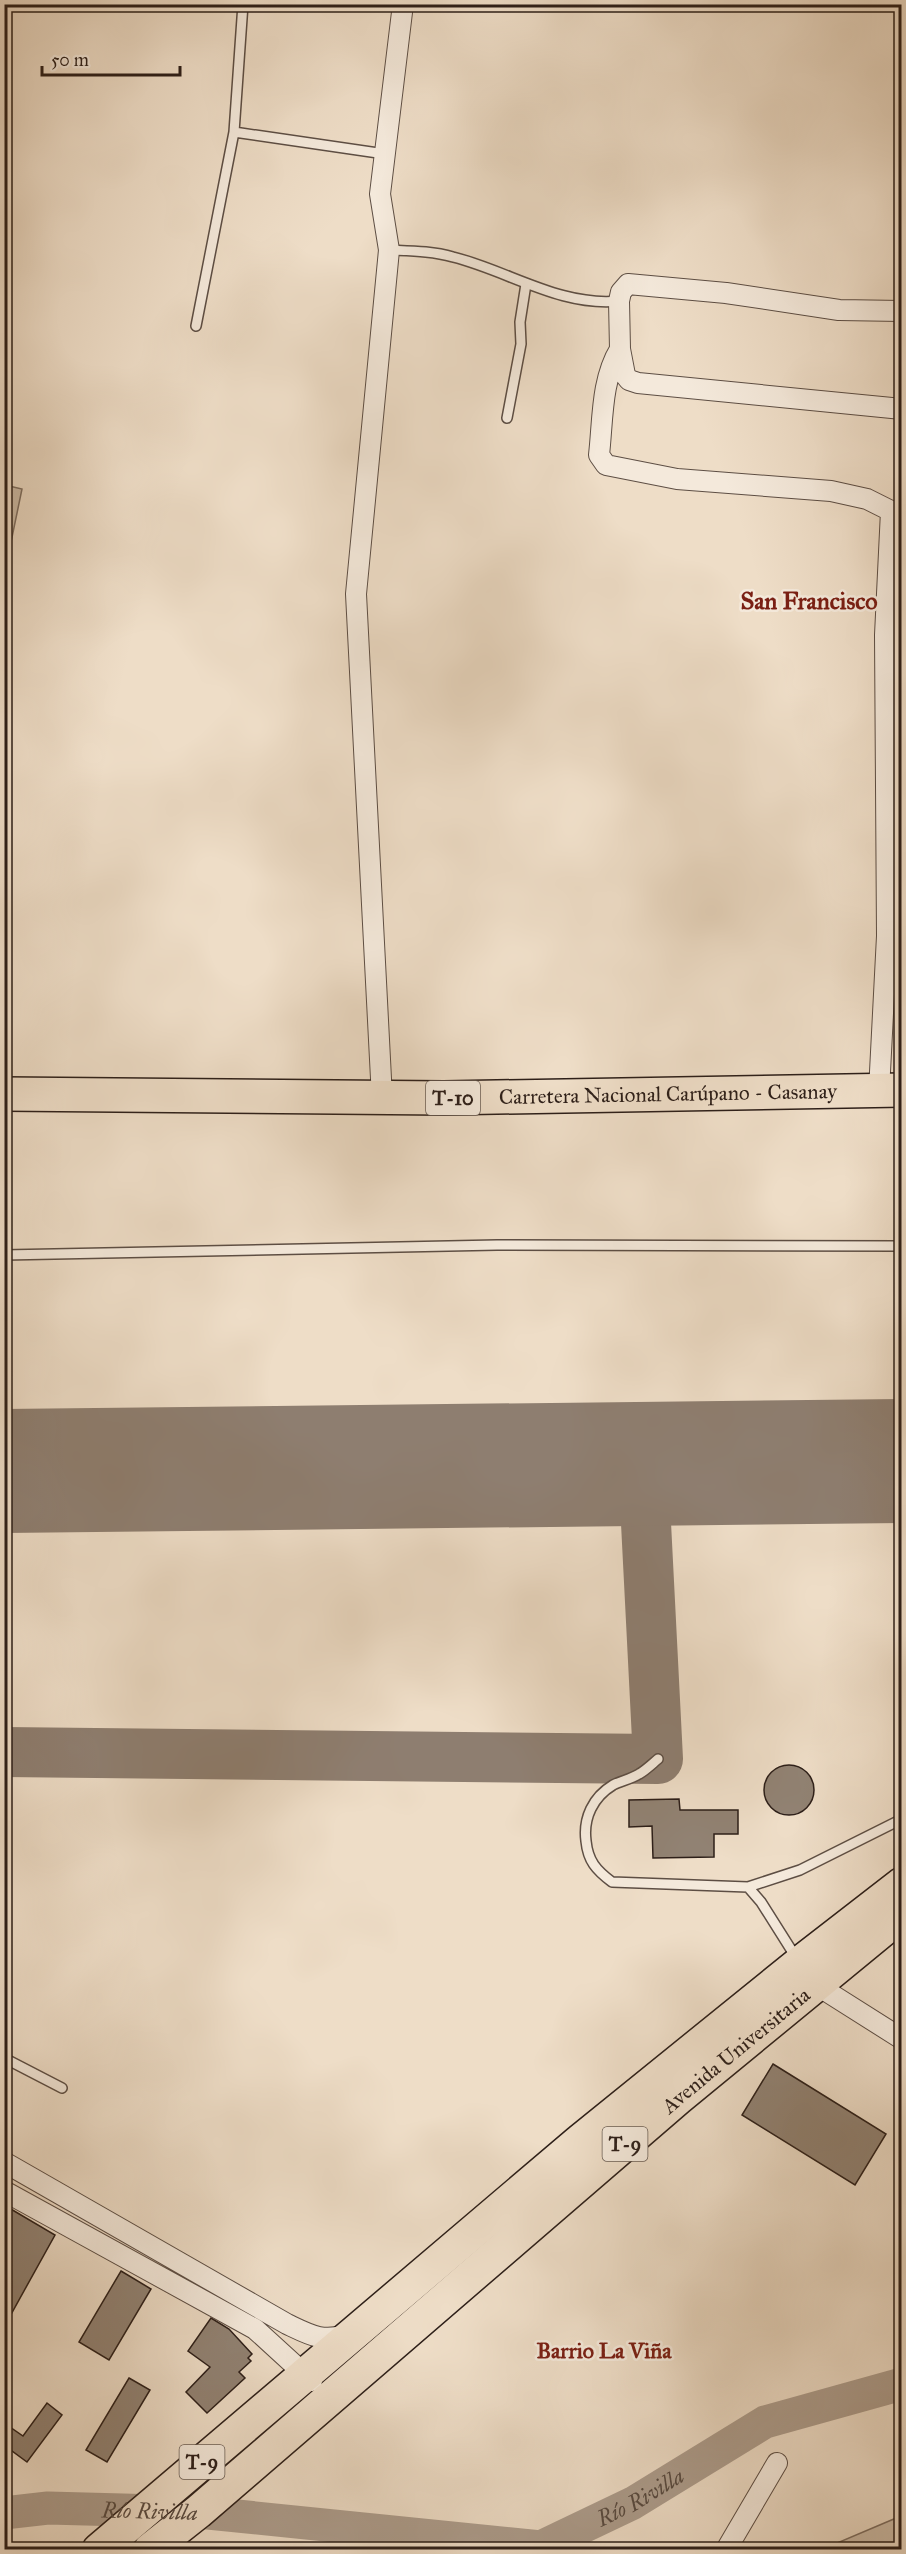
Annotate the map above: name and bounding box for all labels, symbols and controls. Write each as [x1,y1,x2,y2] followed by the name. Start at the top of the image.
[42,39,180,77] scale bar
[51,49,89,71] text: 50 m
[740,586,878,616] district label: San Francisco
[499,1078,838,1110] street label: Carretera Nacional Carúpano - Casanay
[426,1081,480,1115] road number: T-10
[656,1982,816,2120] street label: Avenida Universitaria
[602,2127,648,2161] road number: T-9
[536,2337,672,2364] district label: Barrio La Viña
[180,2445,224,2479] road number: T-9
[591,2462,689,2532] water label: Río Rivilla
[100,2496,198,2525] water label: Río Rivilla

